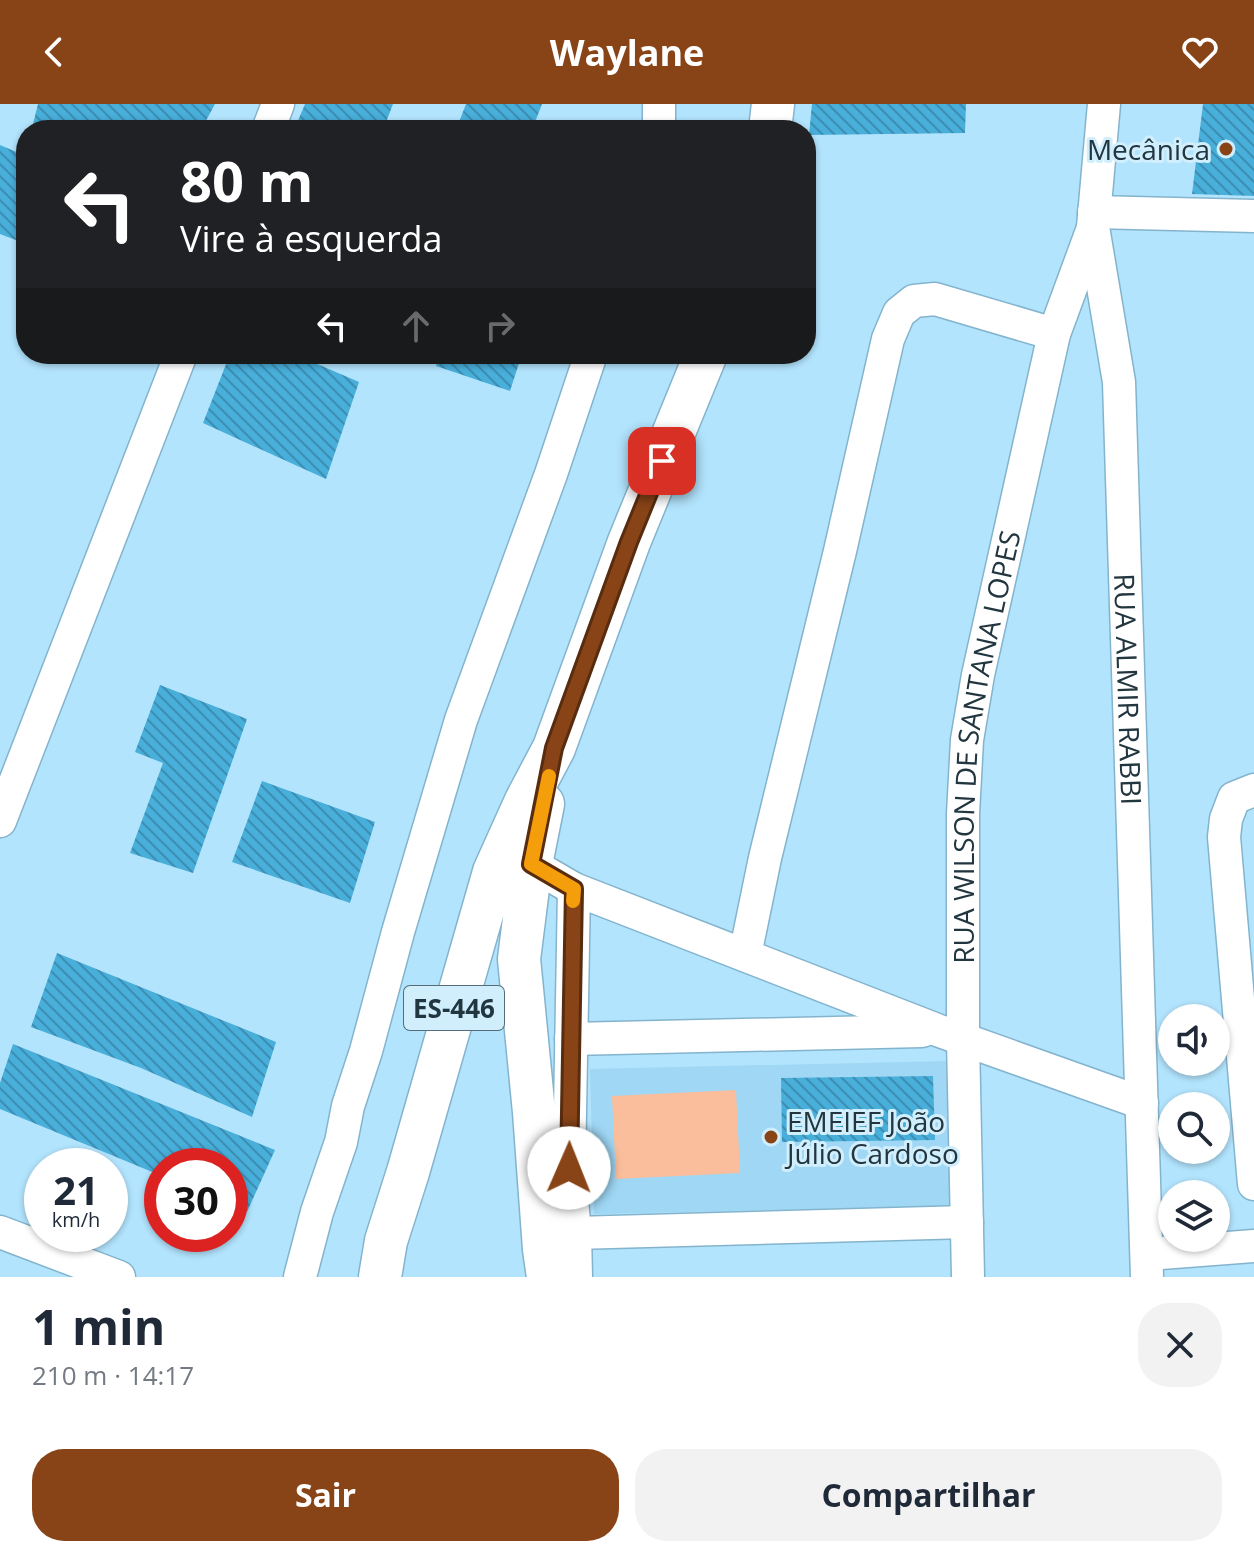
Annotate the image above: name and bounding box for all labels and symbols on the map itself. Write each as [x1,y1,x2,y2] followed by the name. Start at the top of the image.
[1087,130,1210,168] place label: Mecânica
[1217,140,1235,158] marker: Mecânica
[628,427,696,495] pin
[944,527,1029,964] street label: RUA WILSON DE SANTANA LOPES
[1106,573,1151,806] street label: RUA ALMIR RABBI
[404,986,504,1030] road number: ES-446
[784,1102,959,1172] place label: EMEIEF João Júlio Cardoso
[527,1126,611,1210] position arrow
[762,1128,780,1146] marker: EMEIEF João Júlio Cardoso
[144,1148,248,1252] speed limit sign: 30

